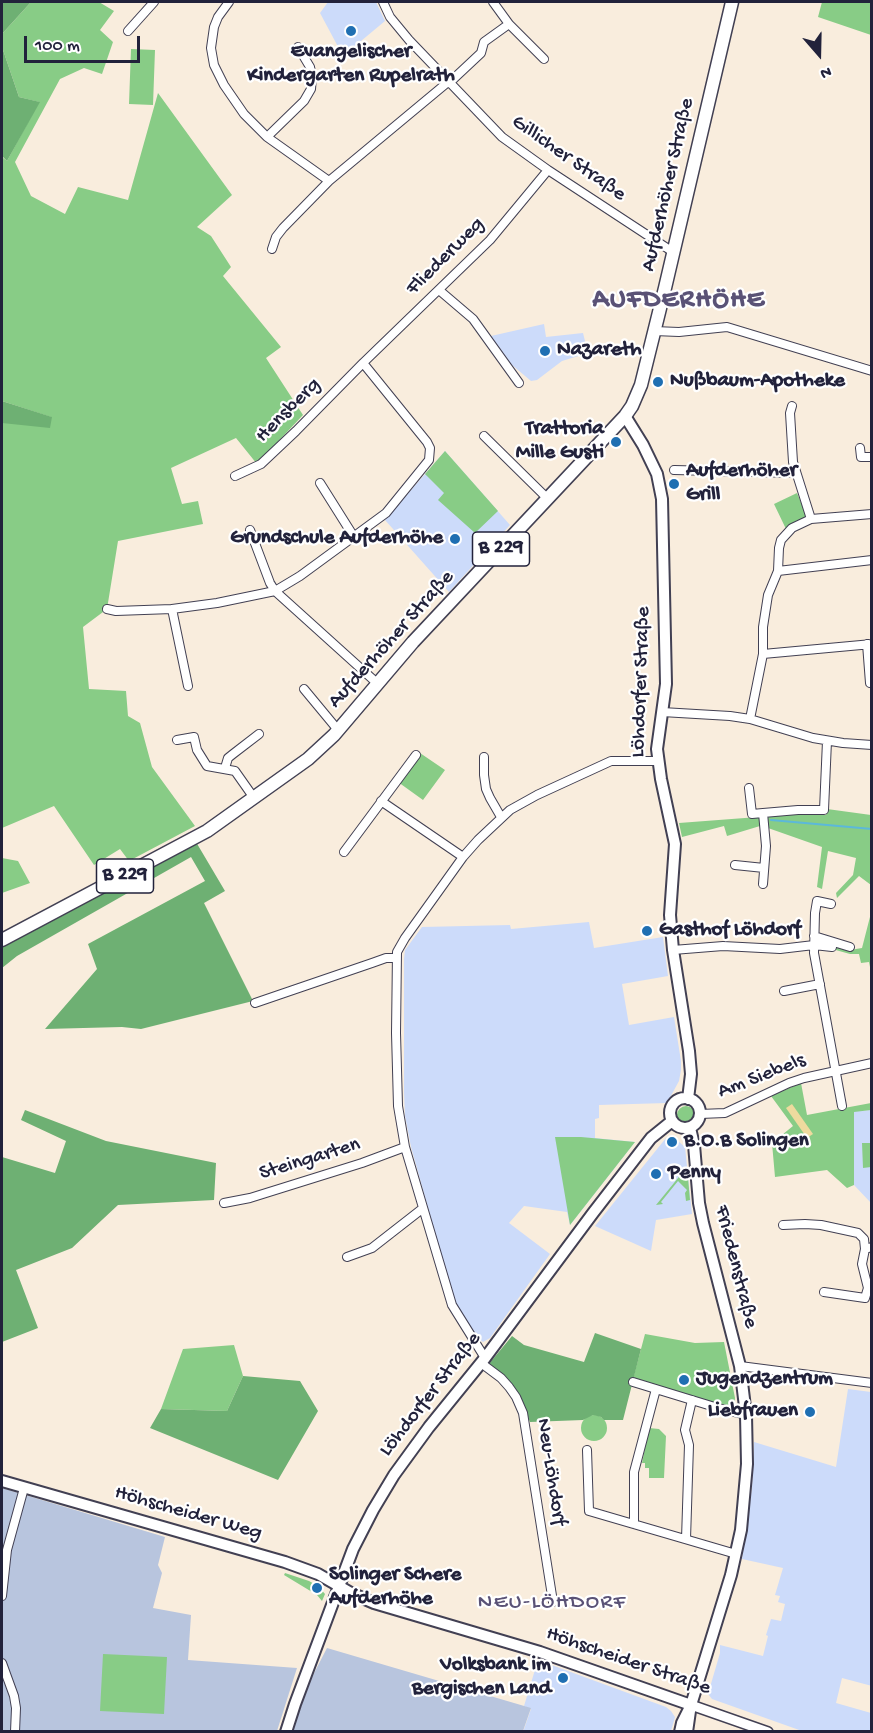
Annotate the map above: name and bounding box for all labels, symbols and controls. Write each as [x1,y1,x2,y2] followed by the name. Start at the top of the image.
[27,24,142,62] scale bar
[344,24,358,38] marker: Evangelischer Kindergarten Rupelrath
[789,24,849,84] north arrow
[35,36,80,57] text: 100 m
[247,40,455,90] place label: Evangelischer Kindergarten Rupelrath
[817,61,833,82] text: N
[637,96,701,274] street label: Aufderhöher Straße
[506,110,630,208] street label: Gillicher Straße
[402,213,490,301] street label: Fliederweg
[593,286,765,318] district label: AUFDERHÖHE
[557,338,641,364] place label: Nazareth
[538,344,552,358] marker: Nazareth
[670,369,845,395] place label: Nußbaum-Apotheke
[251,373,327,449] street label: Hensberg
[651,375,665,389] marker: Nußbaum-Apotheke
[516,417,604,467] place label: Trattoria Mille Gusti
[609,435,623,449] marker: Trattoria Mille Gusti
[686,459,797,509] place label: Aufderhöher Grill
[667,477,681,491] marker: Aufderhöher Grill
[230,526,443,552] place label: Grundschule Aufderhöhe
[448,532,462,546] marker: Grundschule Aufderhöhe
[472,532,530,566] road number: B 229
[323,566,461,714] street label: Aufderhöher Straße
[627,606,657,758] street label: Löhdorfer Straße
[96,859,154,893] road number: B 229
[659,918,801,944] place label: Gasthof Löhdorf
[640,924,654,938] marker: Gasthof Löhdorf
[715,1049,809,1105] street label: Am Siebels
[684,1129,809,1155] place label: B.O.B Solingen
[257,1133,363,1187] street label: Steingarten
[665,1135,679,1149] marker: B.O.B Solingen
[668,1161,721,1187] place label: Penny
[649,1167,663,1181] marker: Penny
[708,1203,762,1331] street label: Friedenstraße
[375,1328,487,1462] street label: Löhdorfer Straße
[696,1367,833,1393] place label: Jugendzentrum
[677,1373,691,1387] marker: Jugendzentrum
[708,1399,798,1425] place label: Liebfrauen
[803,1405,817,1419] marker: Liebfrauen
[529,1417,571,1527] street label: Neu-Löhdorf
[112,1481,264,1547] street label: Höhscheider Weg
[329,1563,461,1613] place label: Solinger Schere Aufderhöhe
[310,1581,324,1595] marker: Solinger Schere Aufderhöhe
[478,1591,626,1617] district label: NEU-LÖHDORF
[542,1622,714,1702] street label: Höhscheider Straße
[412,1653,551,1703] place label: Volksbank im Bergischen Land
[556,1671,570,1685] marker: Volksbank im Bergischen Land

